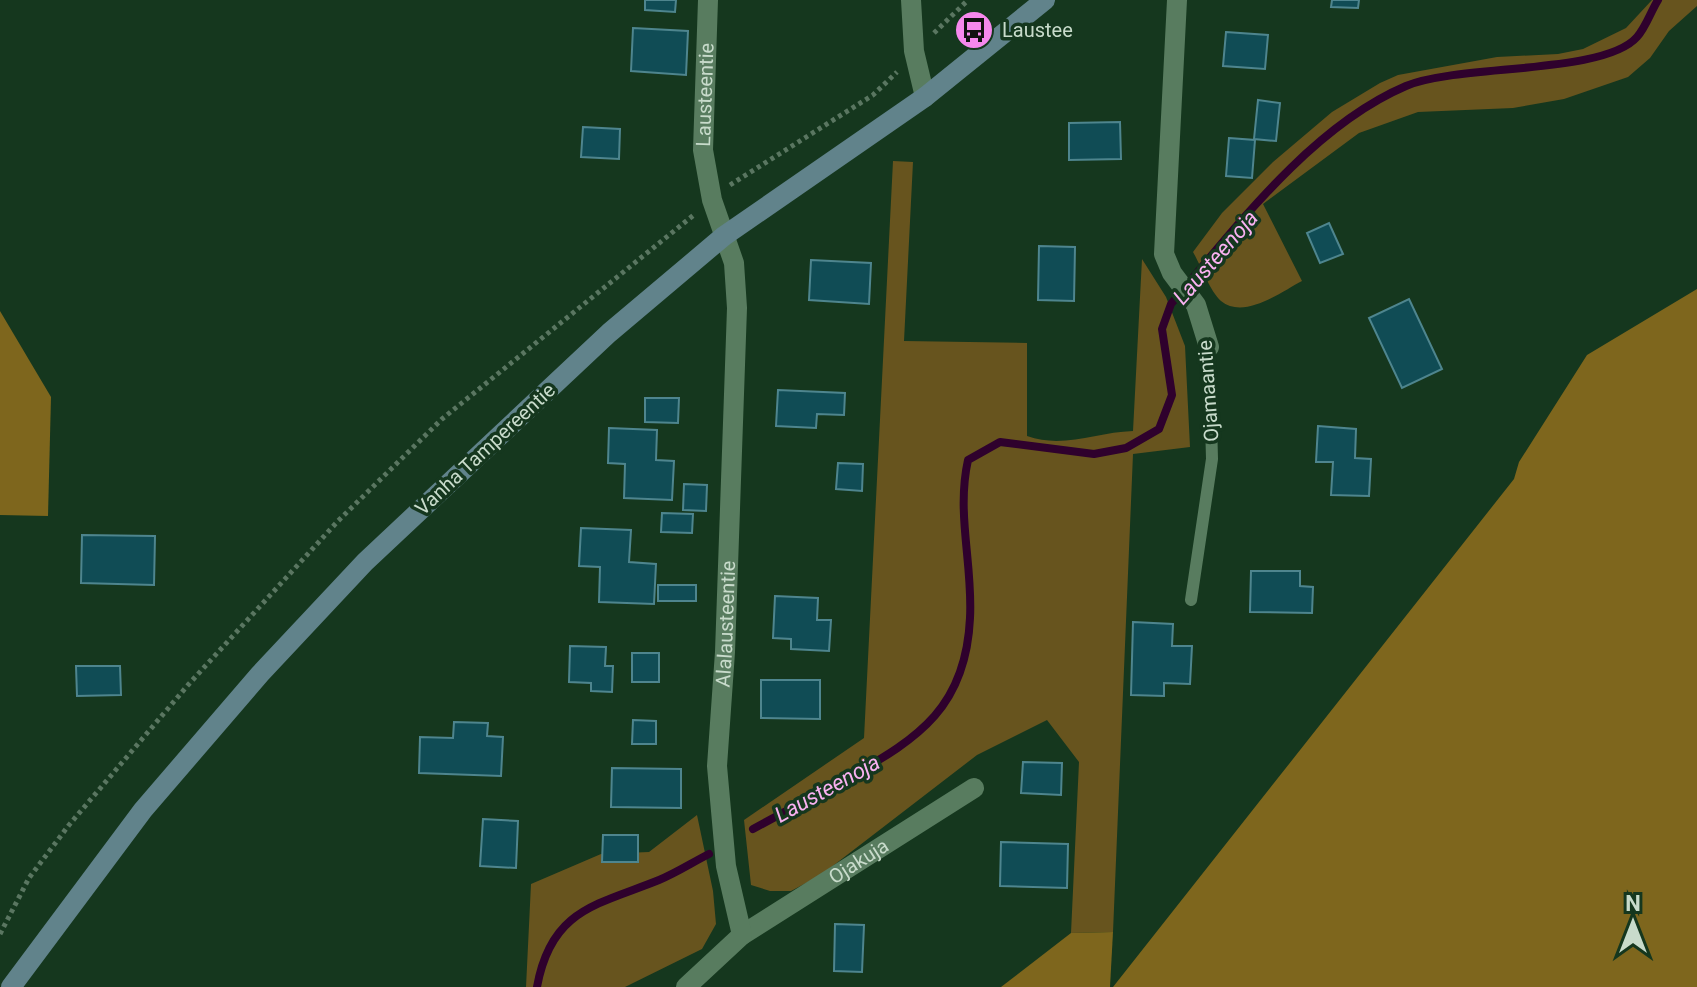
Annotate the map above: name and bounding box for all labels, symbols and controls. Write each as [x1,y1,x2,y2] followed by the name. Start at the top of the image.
[953,9,995,51] bus stop icon: Laustee
[1002,18,1073,42] place label: Laustee
[691,43,719,147] street label: Lausteentie
[1168,205,1263,309] water label: Lausteenoja
[1192,339,1224,443] street label: Ojamaantie
[410,378,560,520] street label: Vanha Tampereentie
[711,560,740,688] street label: Alalausteentie
[770,749,884,828] water label: Lausteenoja
[824,833,893,889] street label: Ojakuja
[1593,883,1673,963] north arrow
[1625,891,1641,916] text: N

